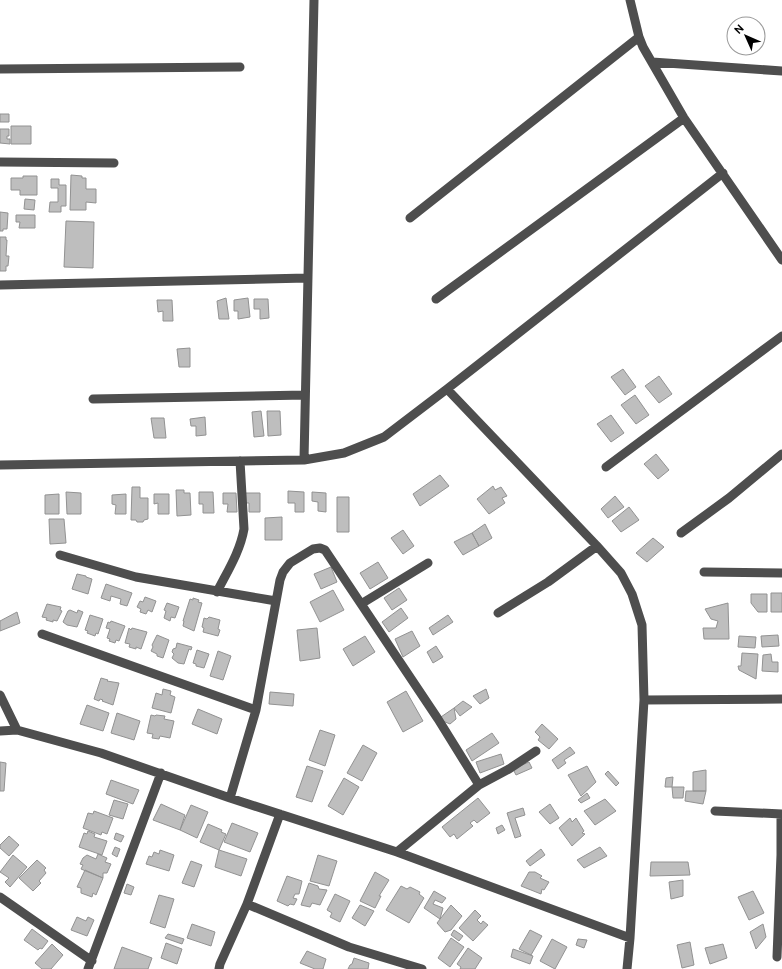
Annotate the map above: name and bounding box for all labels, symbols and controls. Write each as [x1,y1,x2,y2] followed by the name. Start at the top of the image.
[726,16,766,56] north arrow
[732,22,746,36] text: N

